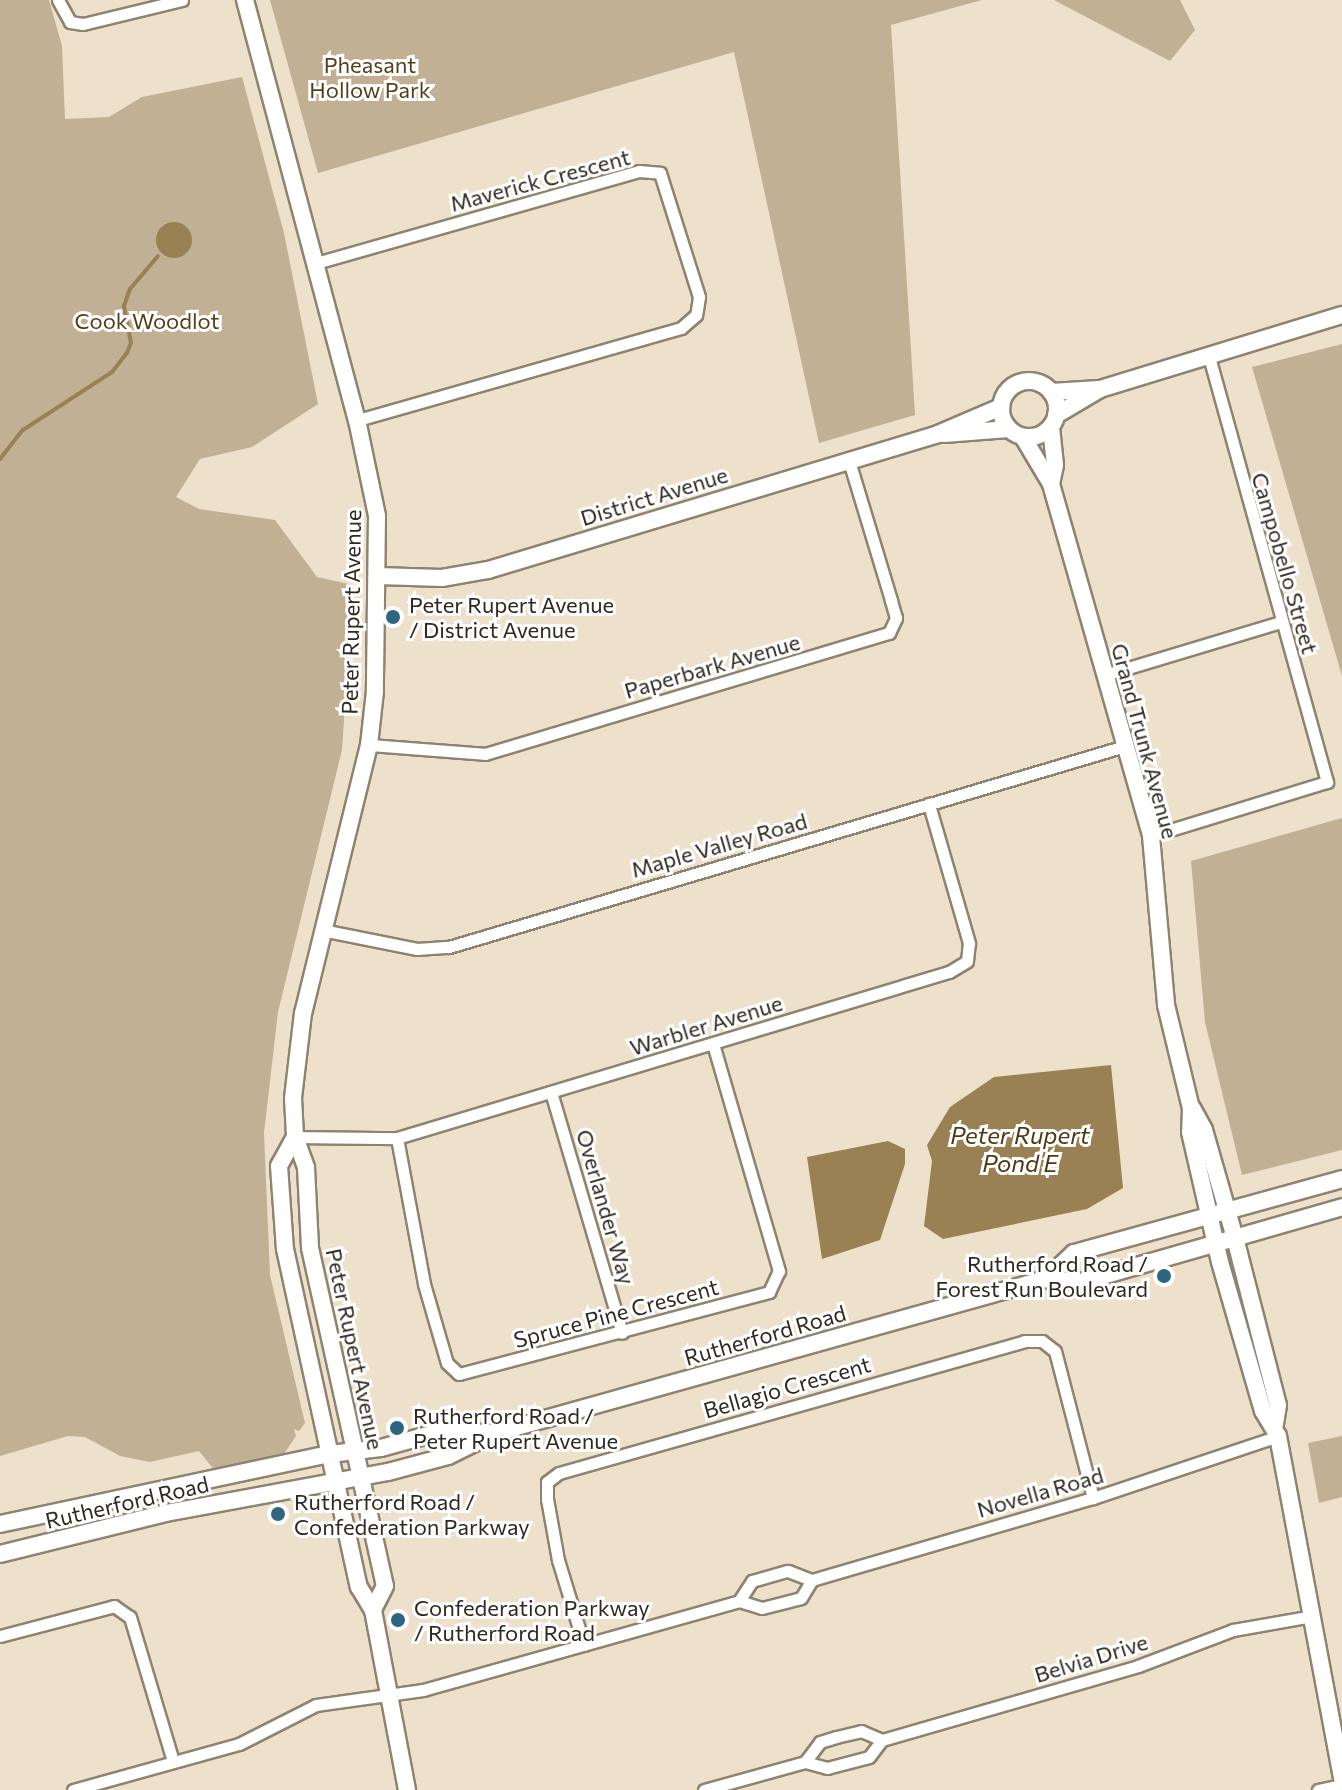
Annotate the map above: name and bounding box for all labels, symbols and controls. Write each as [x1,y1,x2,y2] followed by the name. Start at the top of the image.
[309,51,431,102] park label: Pheasant Hollow Park
[447,143,633,217] street label: Maverick Crescent
[75,308,219,334] park label: Cook Woodlot
[577,461,731,531] street label: District Avenue
[1247,469,1323,657] street label: Campobello Street
[336,509,366,715] street label: Peter Rupert Avenue
[409,591,614,642] place label: Peter Rupert Avenue / District Avenue
[384,608,402,626] marker: Peter Rupert Avenue / District Avenue
[621,628,803,704] street label: Paperbark Avenue
[1106,640,1184,842] street label: Grand Trunk Avenue
[628,807,810,883] street label: Maple Valley Road
[627,989,785,1061] street label: Warbler Avenue
[950,1121,1090,1177] water label: Peter Rupert Pond E
[571,1126,641,1288] street label: Overlander Way
[321,1246,389,1452] street label: Peter Rupert Avenue
[936,1250,1148,1302] place label: Rutherford Road / Forest Run Boulevard
[1155,1267,1173,1285] marker: Rutherford Road / Forest Run Boulevard
[511,1273,721,1353] street label: Spruce Pine Crescent
[681,1299,849,1371] street label: Rutherford Road
[700,1351,874,1423] street label: Bellagio Crescent
[413,1402,618,1454] place label: Rutherford Road / Peter Rupert Avenue
[388,1419,406,1437] marker: Rutherford Road / Peter Rupert Avenue
[974,1461,1106,1523] street label: Novella Road
[43,1470,211,1534] street label: Rutherford Road
[294,1488,530,1540] place label: Rutherford Road / Confederation Parkway
[269,1505,287,1523] marker: Rutherford Road / Confederation Parkway
[414,1594,650,1646] place label: Confederation Parkway / Rutherford Road
[389,1611,407,1629] marker: Confederation Parkway / Rutherford Road
[1031,1628,1151,1688] street label: Belvia Drive

